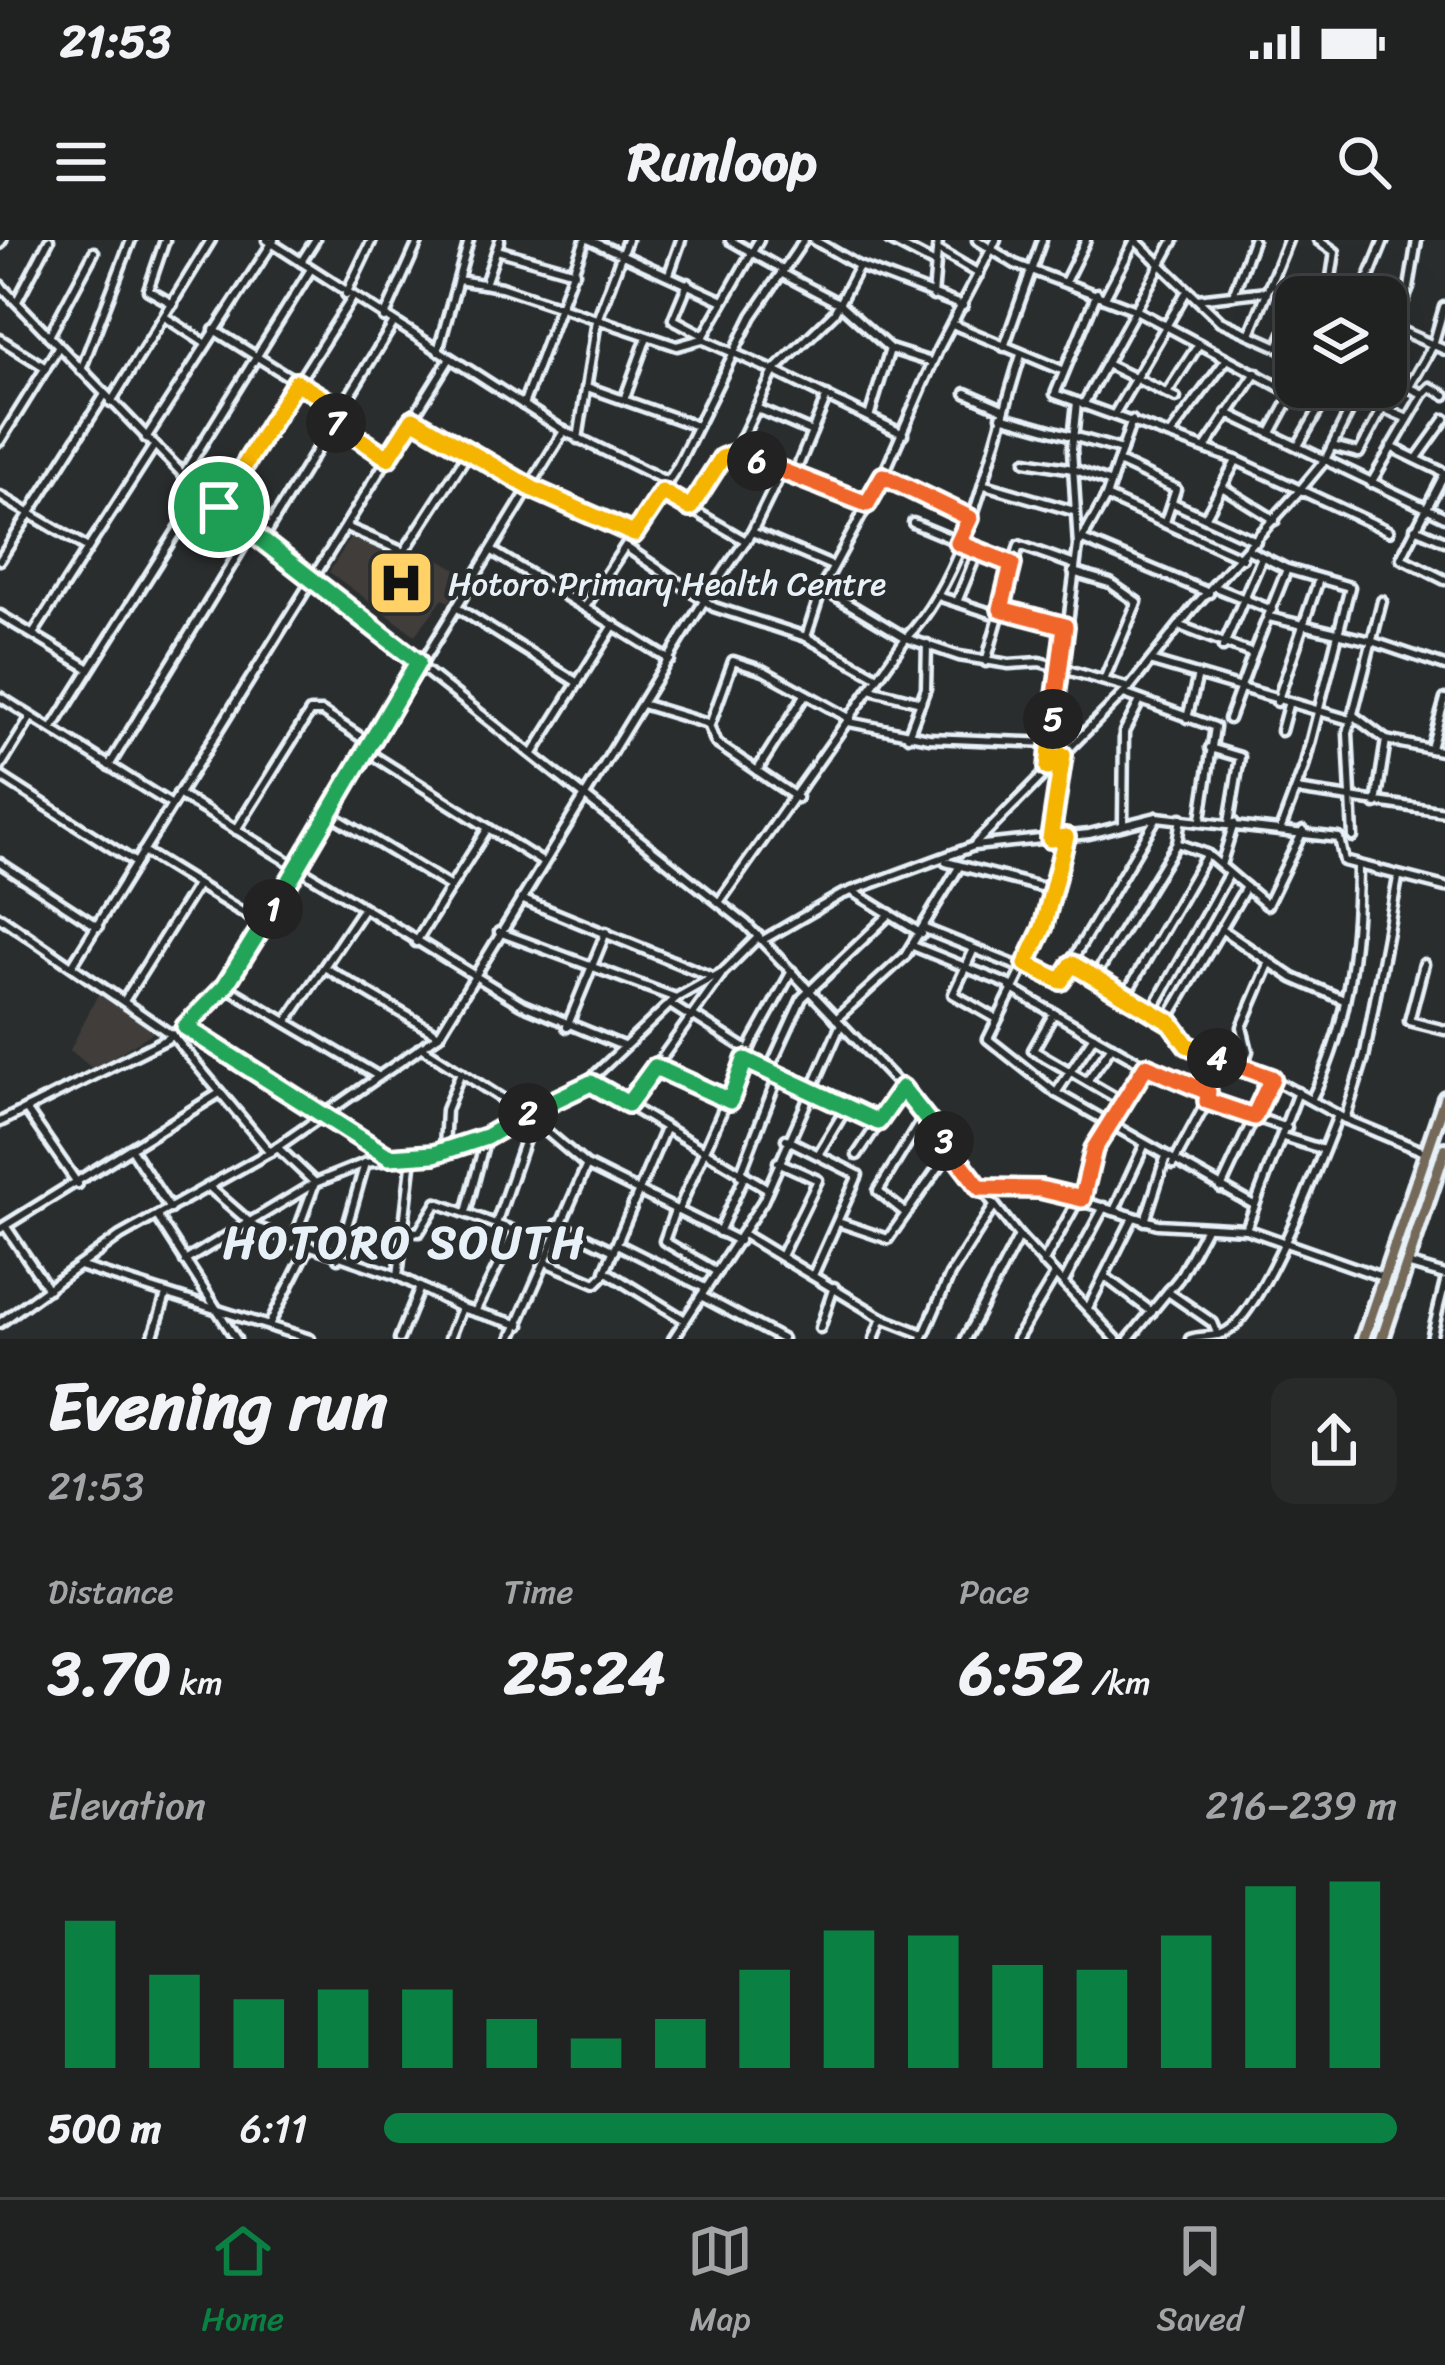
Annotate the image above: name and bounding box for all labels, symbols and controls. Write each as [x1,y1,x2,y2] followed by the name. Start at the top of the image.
[60,2,171,82] text: 21:53
[628,114,817,210] text: Runloop
[48,129,114,195] icon: menu
[1331,129,1397,195] icon: search
[1275,276,1407,408] map controls
[1275,276,1407,408] button: layers
[306,393,366,453] pin: 7
[327,394,345,452] text: 7
[727,431,787,491] pin: 6
[748,432,766,490] text: 6
[168,456,270,558] pin
[186,474,252,540] icon: arrive
[366,548,436,618] hospital icon: Hotoro Primary Health Centre
[448,555,886,613] place label: Hotoro Primary Health Centre
[1023,689,1083,749] pin: 5
[1043,690,1063,748] text: 5
[243,879,303,939] pin: 1
[266,880,280,938] text: 1
[1187,1028,1247,1088] pin: 4
[1207,1029,1227,1087] text: 4
[498,1083,558,1143] pin: 2
[518,1084,538,1142] text: 2
[914,1111,974,1171] pin: 3
[935,1112,953,1170] text: 3
[223,1203,587,1283] district label: HOTORO SOUTH
[48,1348,388,1465] text: Evening run
[1271,1378,1397,1504] button: share
[48,1452,144,1521] text: 21:53
[48,1563,173,1621] text: Distance
[504,1563,573,1621] text: Time
[959,1563,1029,1621] text: Pace
[48,1621,171,1727] text: 3.70
[504,1621,665,1727] text: 25:24
[959,1621,1083,1727] text: 6:52
[171,1654,223,1712] text: km
[1083,1654,1151,1712] text: /km
[48,1771,206,1840] text: Elevation
[1206,1771,1397,1840] text: 216–239 m
[48,2094,161,2163] text: 500 m
[240,2094,307,2163] text: 6:11
[202,2218,284,2348] tab: Home
[687,2218,753,2348] tab: Map
[1156,2218,1243,2348] tab: Saved

